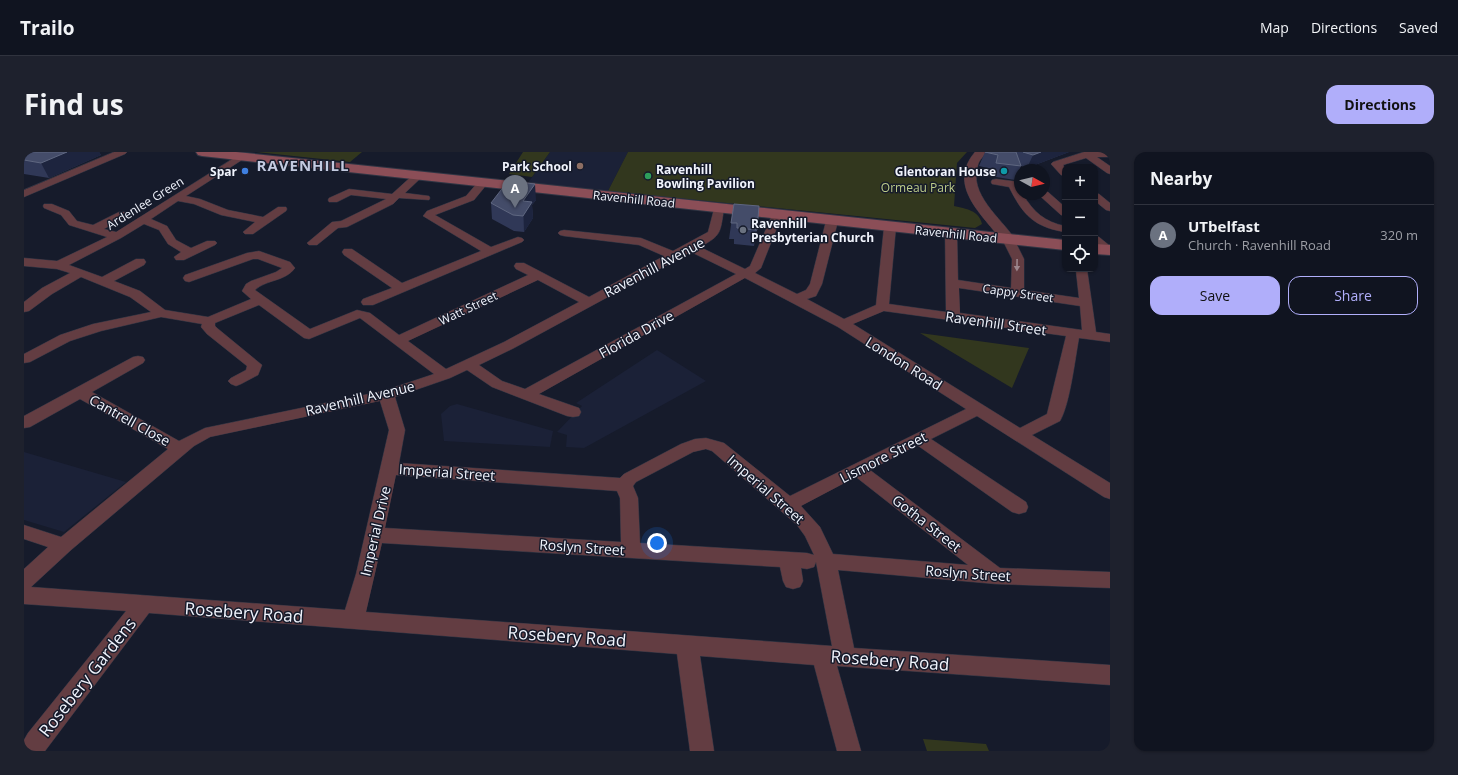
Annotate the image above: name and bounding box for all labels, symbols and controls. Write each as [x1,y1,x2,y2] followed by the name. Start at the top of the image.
[20,15,74,41] text: Trailo
[1260,18,1289,37] text: Map
[1311,18,1377,37] text: Directions
[1399,18,1438,37] text: Saved
[24,85,124,123] text: Find us
[1326,85,1434,124] button: Directions
[257,155,350,175] district label: RAVENHILL
[502,158,572,175] place label: Park School
[575,161,585,171] marker: Park School
[656,161,755,192] place label: Ravenhill Bowling Pavilion
[210,163,238,180] place label: Spar
[895,163,996,180] place label: Glentoran House
[1014,164,1050,200] north arrow
[1062,164,1098,272] map controls
[1062,164,1098,200] button: +
[240,166,250,176] marker: Spar
[999,166,1009,176] marker: Glentoran House
[1150,167,1212,190] text: Nearby
[643,171,653,181] marker: Ravenhill Bowling Pavilion
[103,172,187,234] street label: Ardenlee Green
[502,175,528,208] pin: A
[881,179,956,196] park label: Ormeau Park
[592,186,676,212] street label: Ravenhill Road
[1062,200,1098,236] button: −
[751,215,874,246] place label: Ravenhill Presbyterian Church
[1188,216,1260,236] text: UTbelfast
[914,221,998,247] street label: Ravenhill Road
[738,225,748,235] marker: Ravenhill Presbyterian Church
[1159,226,1167,244] text: A
[1380,226,1418,244] text: 320 m
[600,232,708,302] street label: Ravenhill Avenue
[1062,236,1098,272] button: locate
[1188,236,1331,254] text: Church · Ravenhill Road
[1014,259,1020,272] one-way arrow
[1150,276,1280,315] button: Save
[1288,276,1418,315] button: Share
[981,280,1055,306] street label: Cappy Street
[436,287,500,329] street label: Watt Street
[595,306,677,362] street label: Florida Drive
[944,307,1048,339] street label: Ravenhill Street
[862,332,946,394] street label: London Road
[304,376,417,420] street label: Ravenhill Avenue
[86,390,174,450] street label: Cantrell Close
[836,427,930,487] street label: Lismore Street
[723,450,809,528] street label: Imperial Street
[398,459,496,485] street label: Imperial Street
[355,484,395,578] street label: Imperial Drive
[889,490,965,556] street label: Gotha Street
[647,533,667,553] your location
[539,535,625,559] street label: Roslyn Street
[925,561,1011,585] street label: Roslyn Street
[184,596,304,628] street label: Rosebery Road
[33,613,141,741] street label: Rosebery Gardens
[507,620,627,652] street label: Rosebery Road
[830,644,950,676] street label: Rosebery Road

